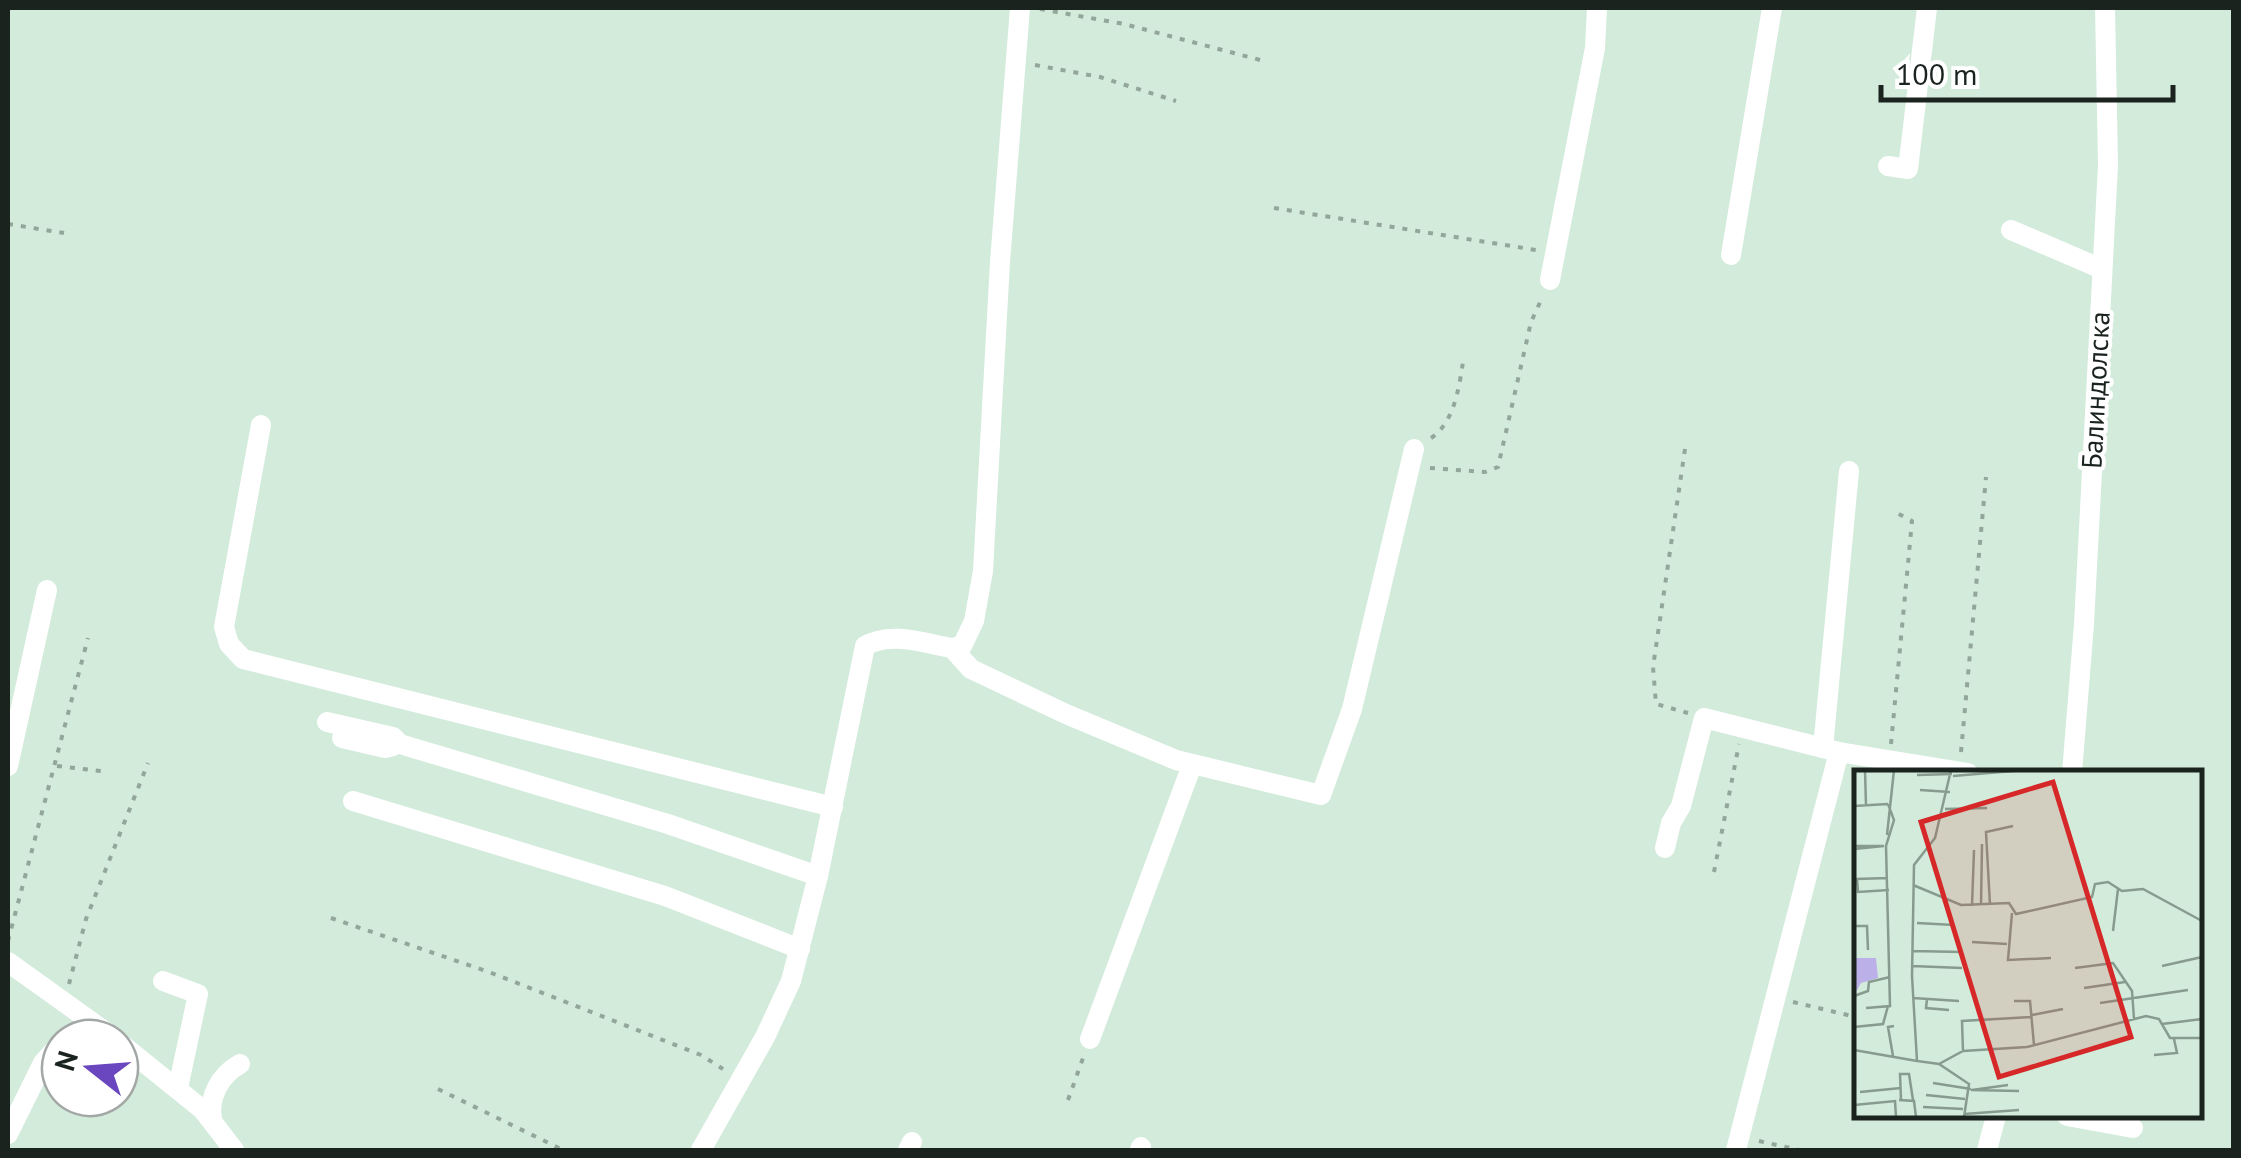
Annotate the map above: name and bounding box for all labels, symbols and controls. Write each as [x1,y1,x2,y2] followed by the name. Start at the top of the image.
[1881,40,2174,102] scale bar
[1896,54,1977,93] text: 100 m
[2072,310,2118,470] street label: Балиндолска
[1854,770,2201,1118] inset map
[40,1018,140,1118] north arrow
[45,1046,86,1075] text: N

